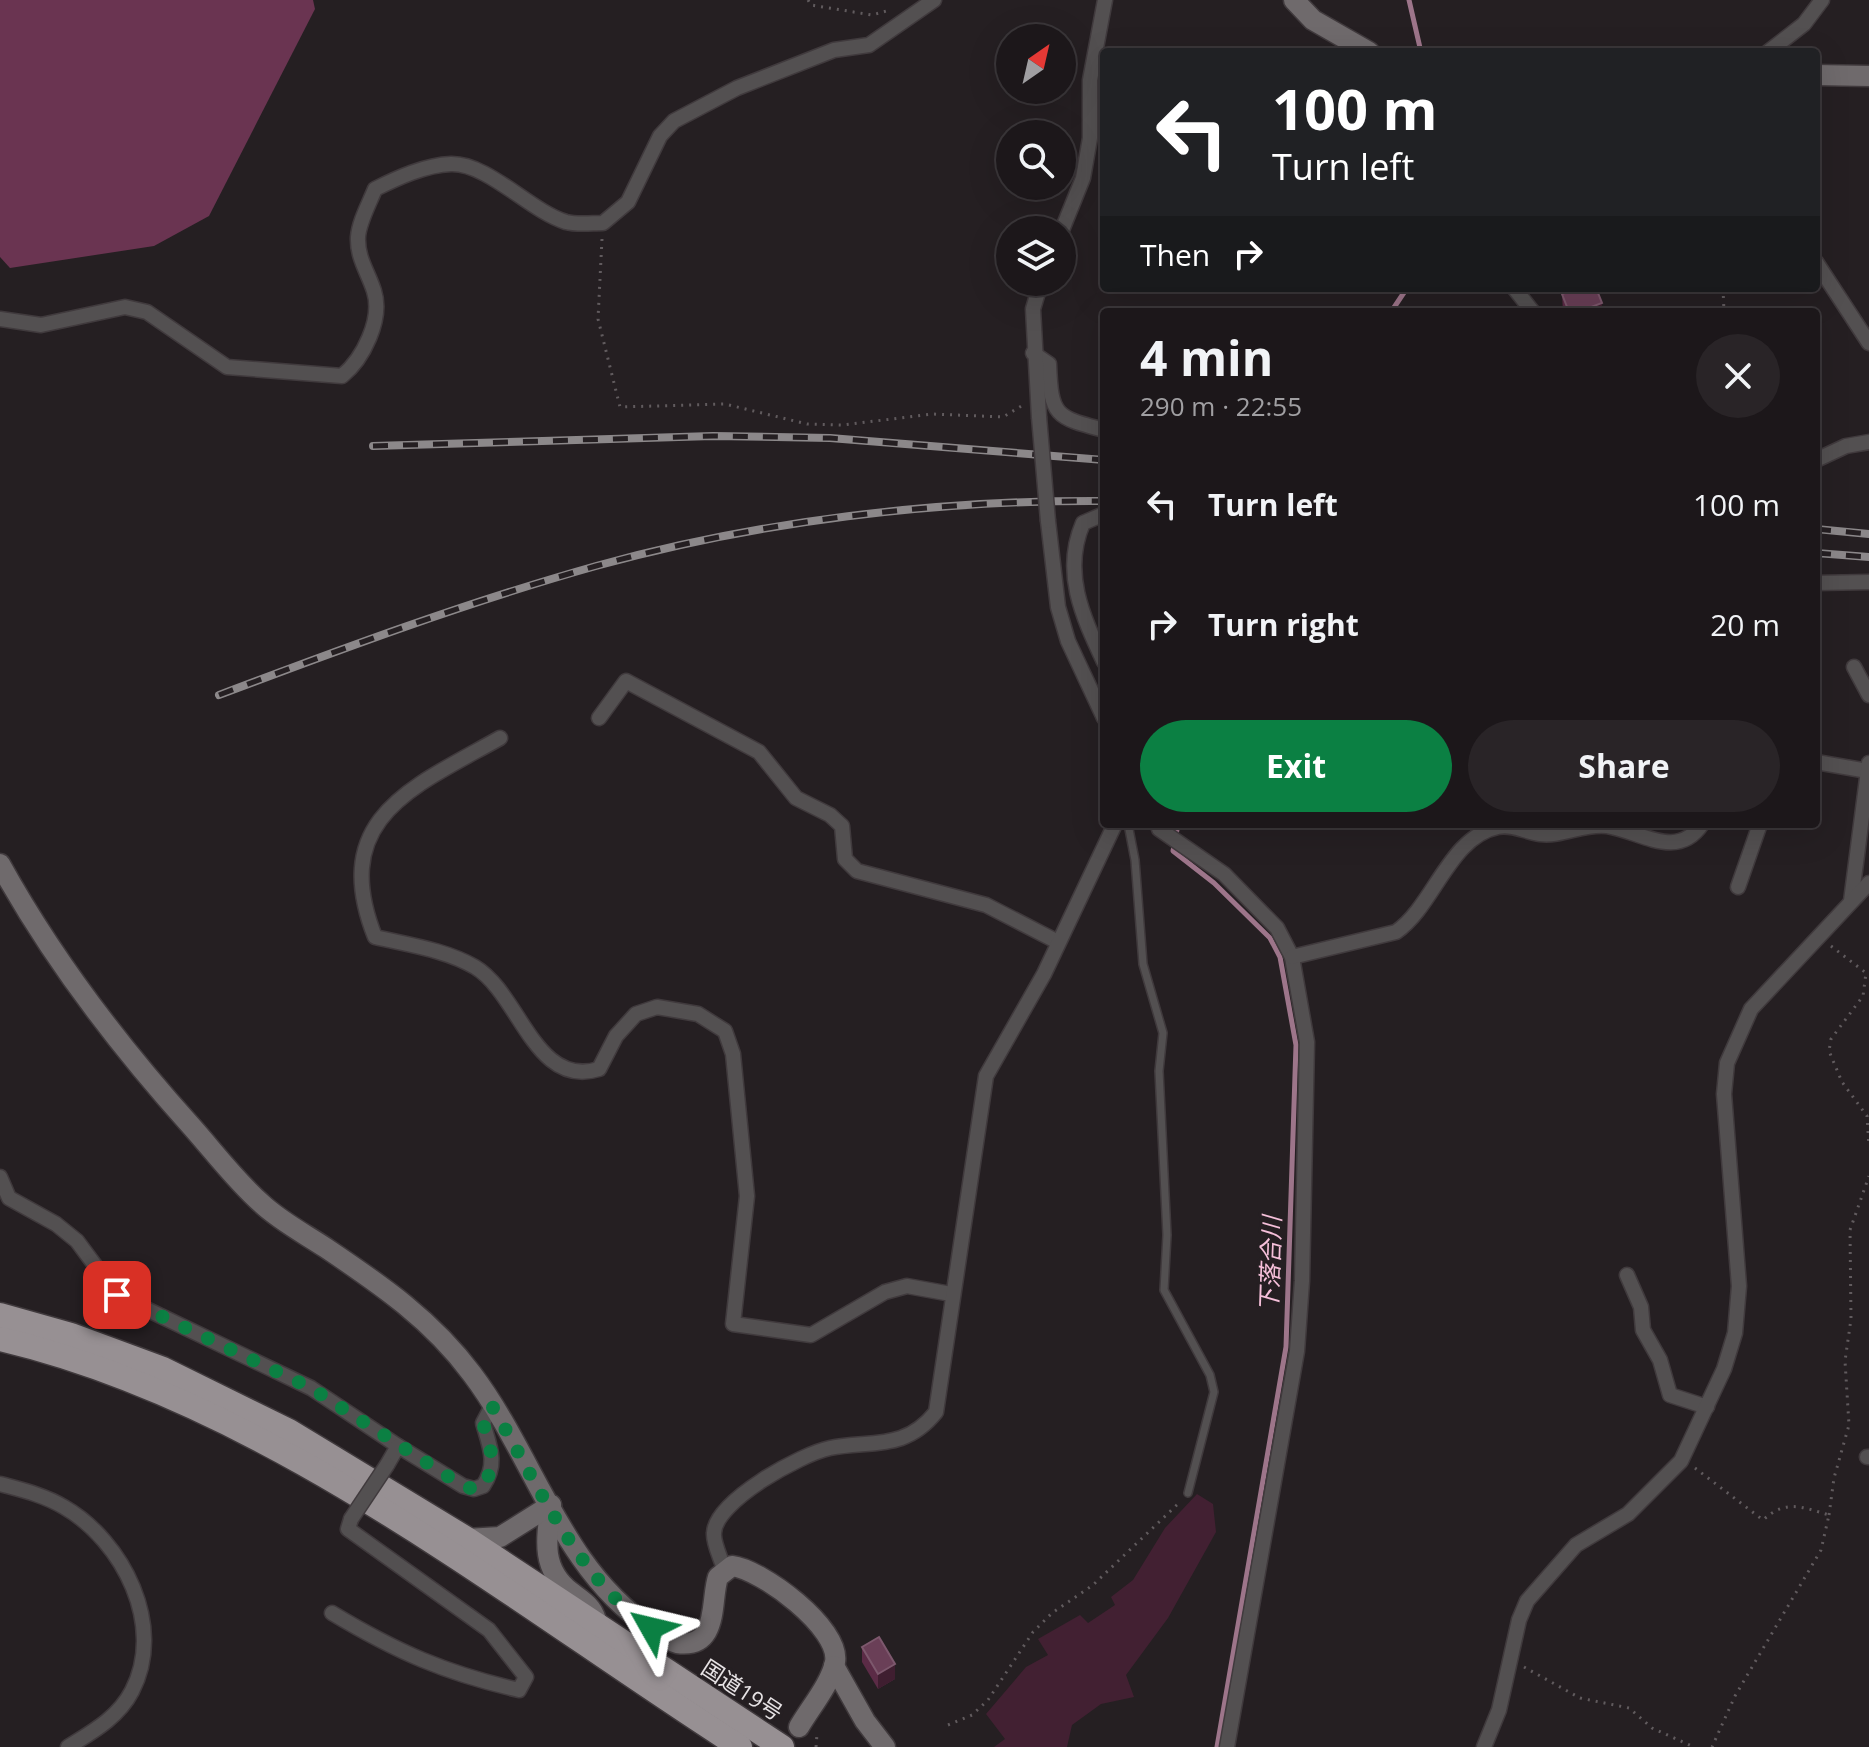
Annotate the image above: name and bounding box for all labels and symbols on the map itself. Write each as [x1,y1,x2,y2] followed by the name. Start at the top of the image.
[996,24,1076,104] north arrow
[1251,1212,1288,1312] water label: 下落合川
[83,1261,151,1329] pin
[609,1586,693,1670] position arrow
[696,1652,789,1727] street label: 国道19号

